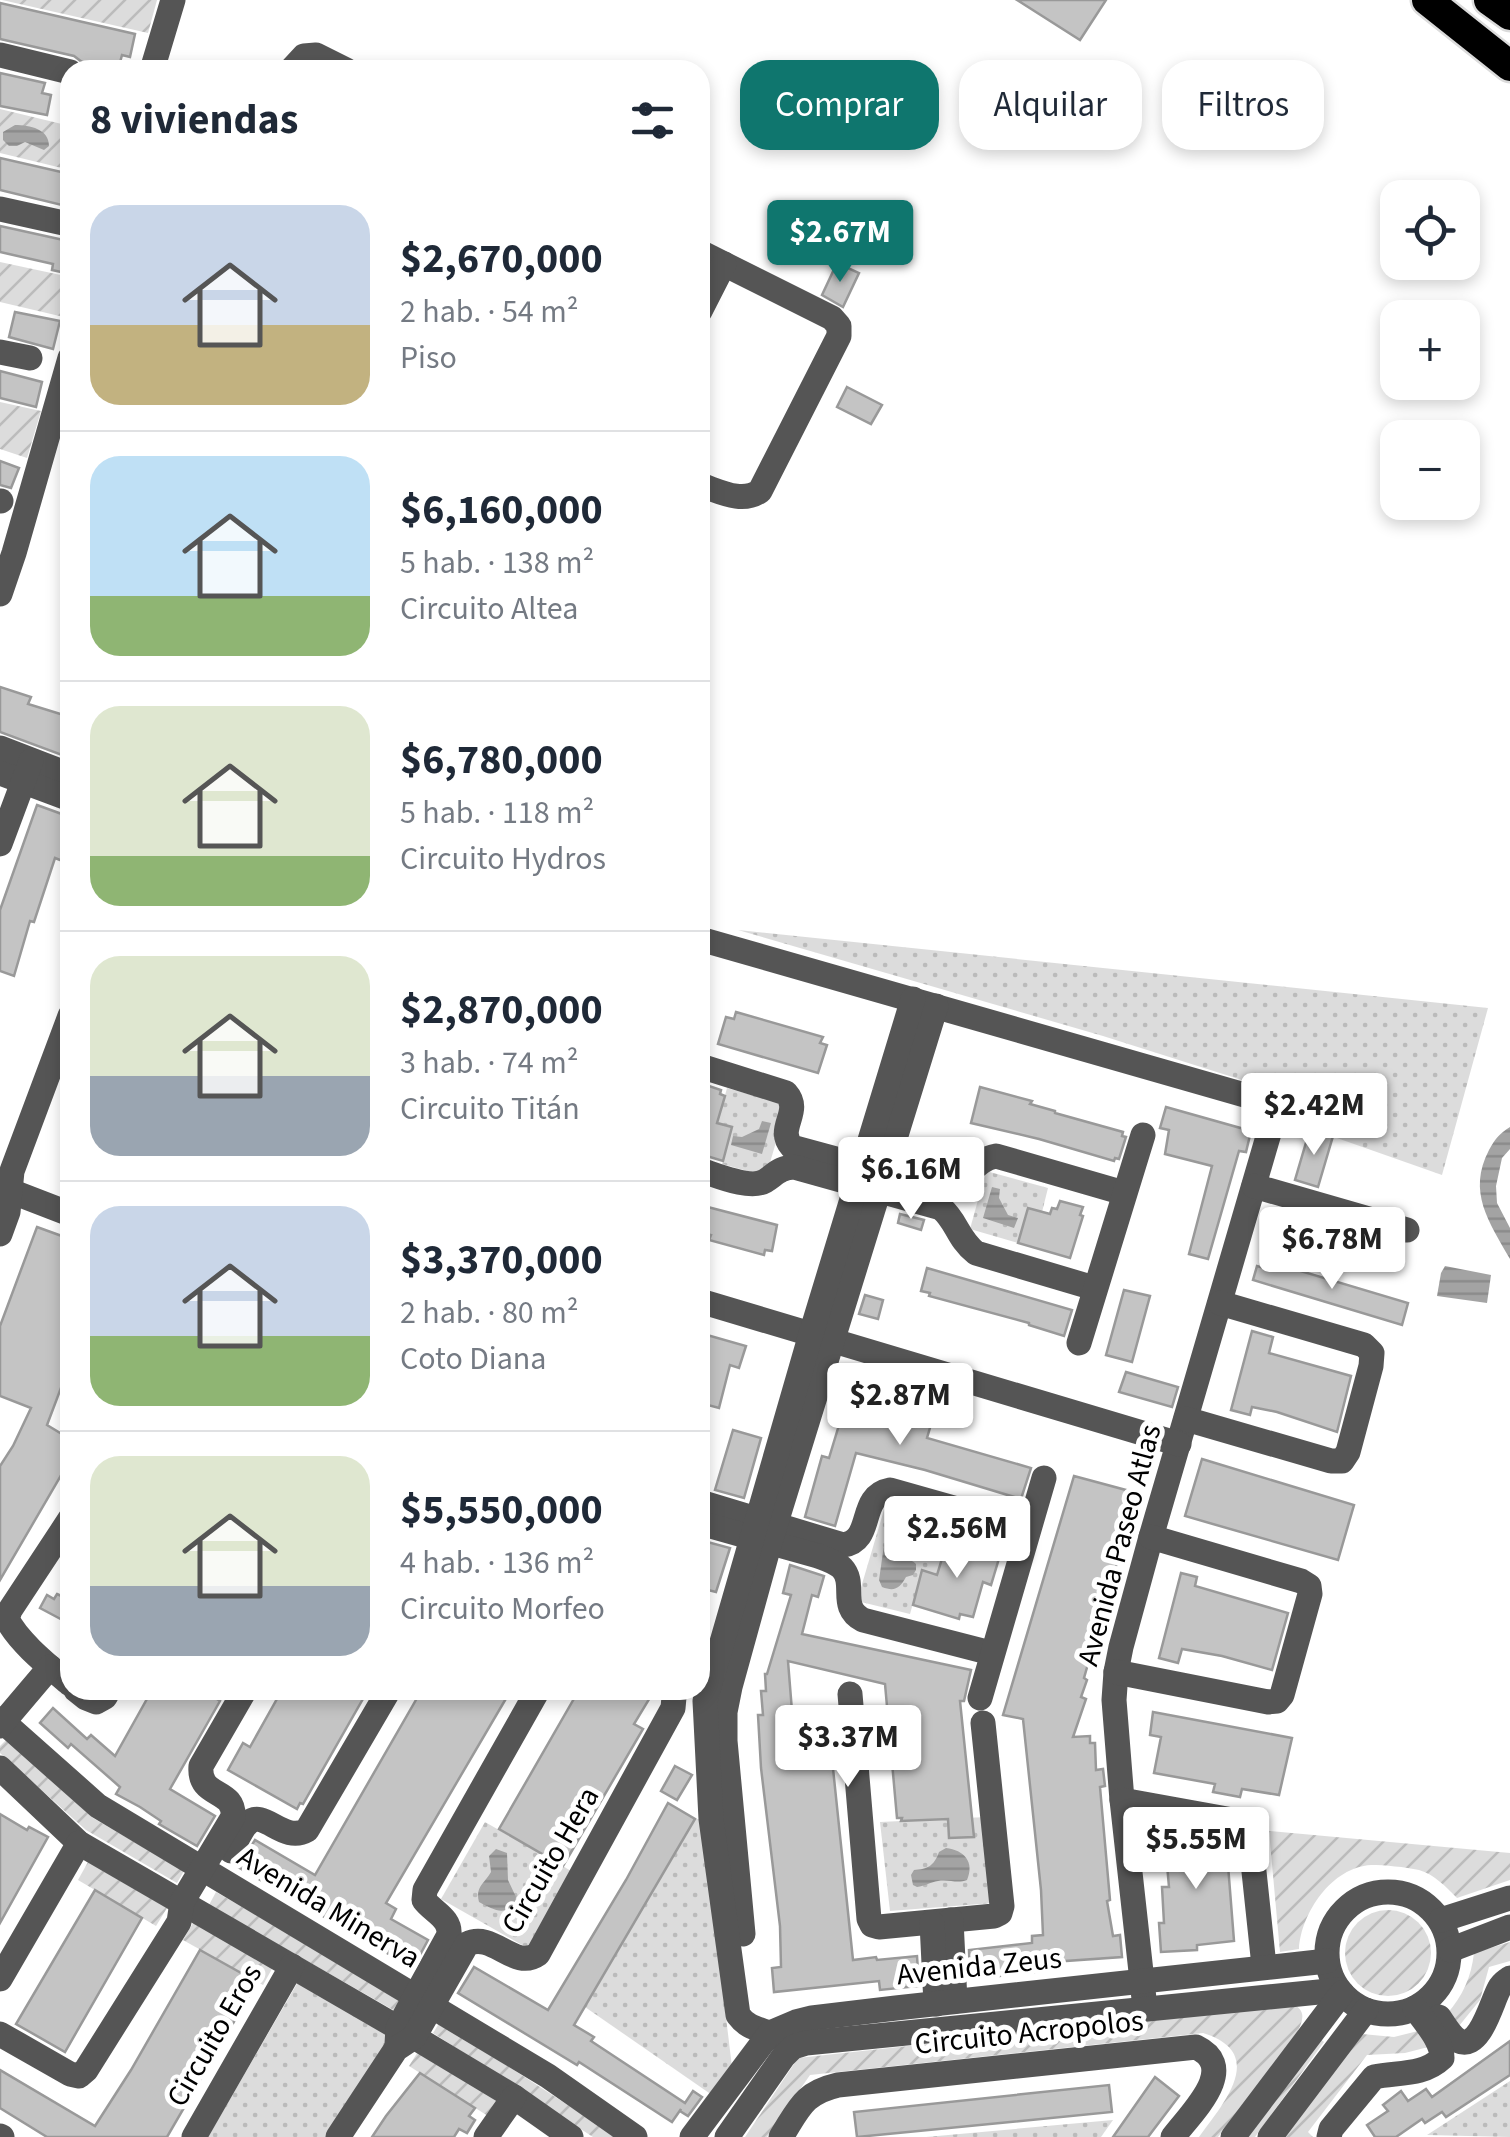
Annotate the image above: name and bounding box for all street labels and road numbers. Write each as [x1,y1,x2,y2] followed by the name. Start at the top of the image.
[1067,1420,1172,1671] street label: Avenida Paseo Atlas
[491,1779,610,1942] street label: Circuito Hera
[229,1836,428,1979] street label: Avenida Minerva
[894,1936,1064,1997] street label: Avenida Zeus
[156,1956,273,2115] street label: Circuito Eros
[913,1999,1145,2066] street label: Circuito Acropolos

